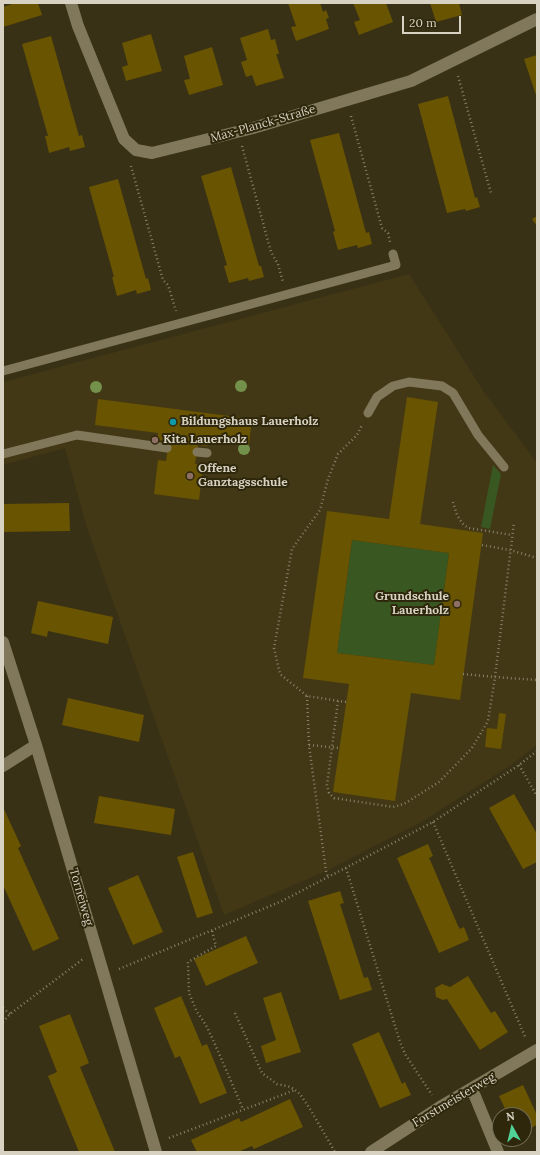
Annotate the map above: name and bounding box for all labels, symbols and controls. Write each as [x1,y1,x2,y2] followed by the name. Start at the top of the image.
[404,8,463,34] scale bar
[409,15,437,30] text: 20 m
[209,102,317,146] street label: Max-Planck-Straße
[181,415,318,429] place label: Bildungshaus Lauerholz
[168,417,178,427] marker: Bildungshaus Lauerholz
[163,433,247,447] place label: Kita Lauerholz
[150,435,160,445] marker: Kita Lauerholz
[198,462,288,490] place label: Offene Ganztagsschule
[185,471,195,481] marker: Offene Ganztagsschule
[375,590,449,618] place label: Grundschule Lauerholz
[452,599,462,609] marker: Grundschule Lauerholz
[66,867,96,927] street label: Torneiweg
[410,1070,498,1130] street label: Forstmeisterweg
[492,1107,532,1147] north arrow
[505,1109,516,1124] text: N

